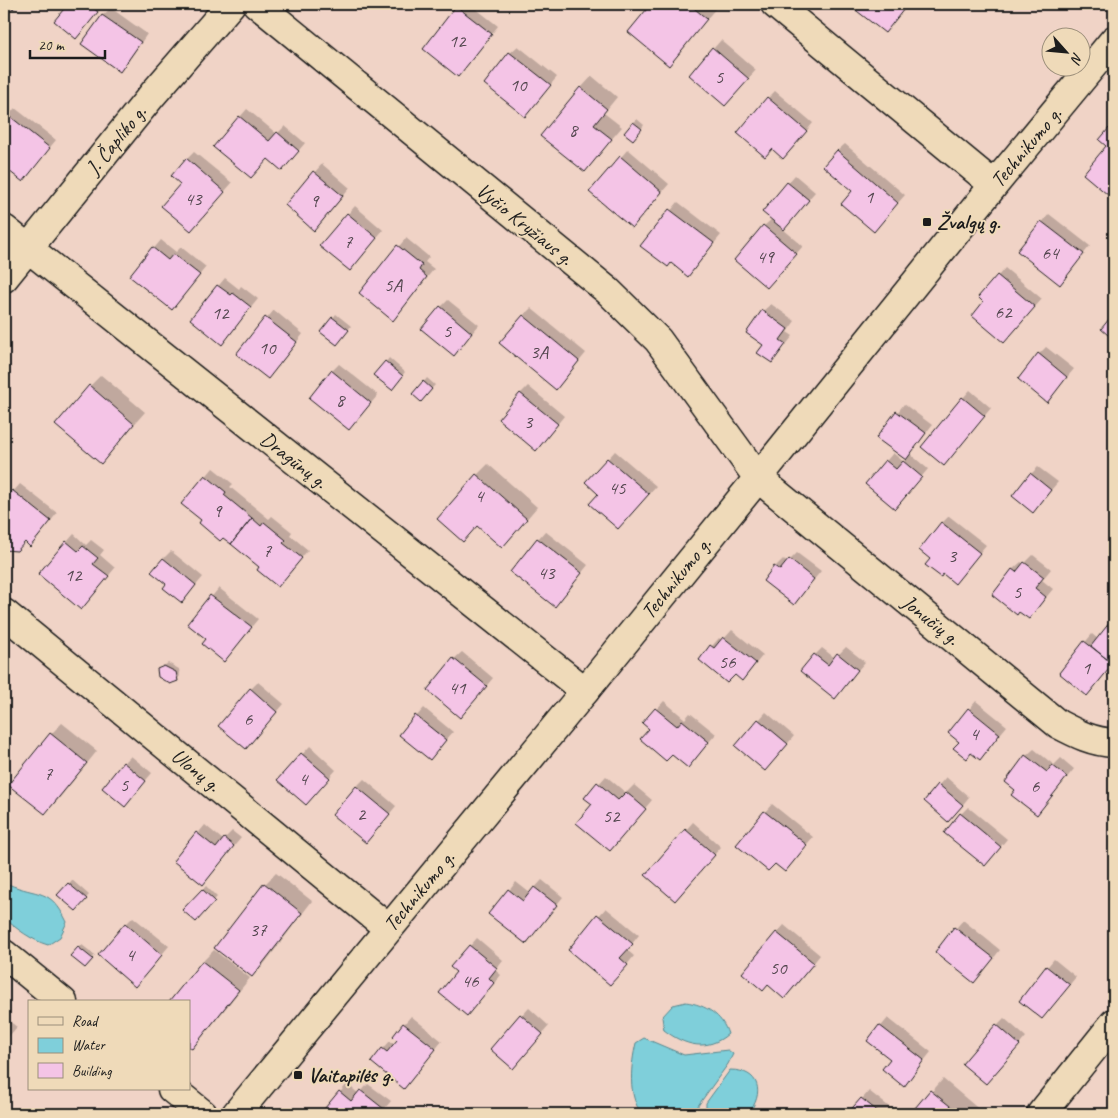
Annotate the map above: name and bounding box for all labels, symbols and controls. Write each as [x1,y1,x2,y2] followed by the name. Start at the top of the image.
[30,28,105,60] scale bar
[1040,28,1090,78] north arrow
[448,29,467,53] house number: 12
[38,36,65,55] text: 20 m
[1067,50,1087,67] text: N
[715,65,725,89] house number: 5
[509,73,528,97] house number: 10
[79,99,152,181] street label: J. Čapliko g.
[985,101,1068,193] street label: Technikumo g.
[569,118,580,142] house number: 8
[471,177,579,271] street label: Vyčio Kryžiaus g.
[865,185,875,209] house number: 1
[184,187,203,211] house number: 43
[310,189,320,213] house number: 9
[937,209,1001,235] place label: Žvalgų g.
[921,216,933,228] marker: Žvalgų g.
[344,230,354,254] house number: 7
[1041,241,1061,265] house number: 64
[756,245,775,269] house number: 49
[384,273,404,297] house number: 5A
[994,300,1013,324] house number: 62
[211,301,230,325] house number: 12
[443,319,453,343] house number: 5
[258,336,277,360] house number: 10
[530,340,550,364] house number: 3A
[336,388,347,412] house number: 8
[524,410,534,434] house number: 3
[255,426,333,495] street label: Dragūnų g.
[608,476,627,500] house number: 45
[475,484,486,508] house number: 4
[213,499,223,523] house number: 9
[635,531,717,624] street label: Technikumo g.
[263,539,273,563] house number: 7
[948,544,958,568] house number: 3
[537,561,556,585] house number: 43
[64,563,83,587] house number: 12
[1013,580,1023,604] house number: 5
[896,588,966,652] street label: Jonučių g.
[718,650,737,674] house number: 56
[1082,656,1092,680] house number: 1
[448,676,467,700] house number: 41
[244,707,254,731] house number: 6
[970,722,981,746] house number: 4
[166,742,226,798] street label: Ulonų g.
[44,762,54,786] house number: 7
[299,767,310,791] house number: 4
[120,773,130,797] house number: 5
[1031,774,1041,798] house number: 6
[357,802,367,826] house number: 2
[602,804,621,828] house number: 52
[378,845,461,937] street label: Technikumo g.
[249,918,268,942] house number: 37
[126,943,137,967] house number: 4
[769,956,788,980] house number: 50
[461,969,480,993] house number: 46
[28,1000,190,1090] legend
[72,1012,99,1031] text: Road
[72,1036,106,1055] text: Water
[72,1062,112,1081] text: Building
[308,1062,394,1088] place label: Vaitapilės g.
[292,1069,304,1081] marker: Vaitapilės g.

